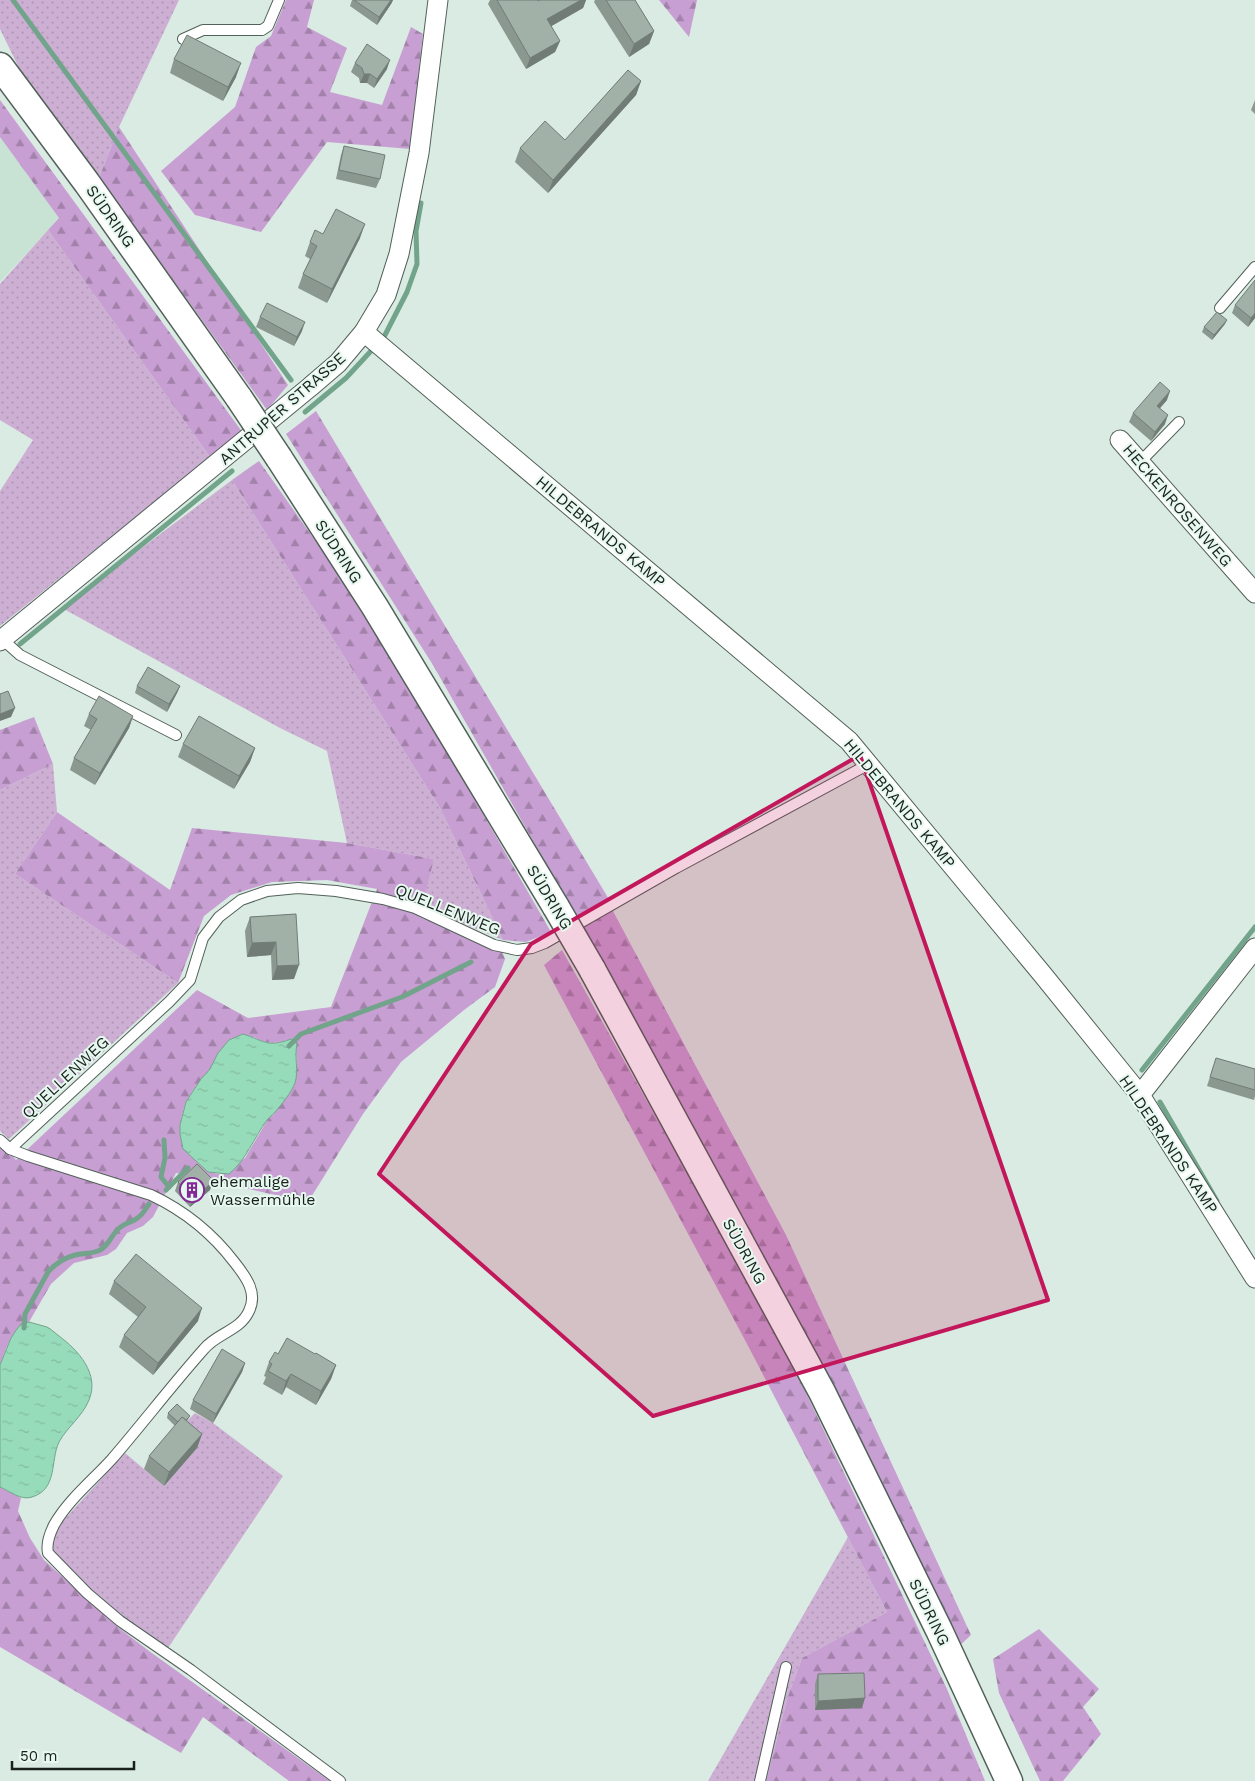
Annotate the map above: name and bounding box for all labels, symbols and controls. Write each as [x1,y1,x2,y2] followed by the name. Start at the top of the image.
[82,181,139,251] street label: SÜDRING
[215,348,349,468] street label: ANTRUPER STRASSE
[1119,440,1236,571] street label: HECKENROSENWEG
[532,472,669,591] street label: HILDEBRANDS KAMP
[311,516,366,587] street label: SÜDRING
[840,735,959,872] street label: HILDEBRANDS KAMP
[523,862,576,933] street label: SÜDRING
[393,880,503,939] street label: QUELLENWEG
[18,1032,113,1122] street label: QUELLENWEG
[1115,1071,1222,1217] street label: HILDEBRANDS KAMP
[210,1172,316,1209] place label: ehemalige Wassermühle
[179,1177,205,1203] building icon: ehemalige Wassermühle
[719,1215,770,1287] street label: SÜDRING
[905,1576,954,1649] street label: SÜDRING
[12,1738,135,1770] scale bar
[20,1747,57,1765] text: 50 m

